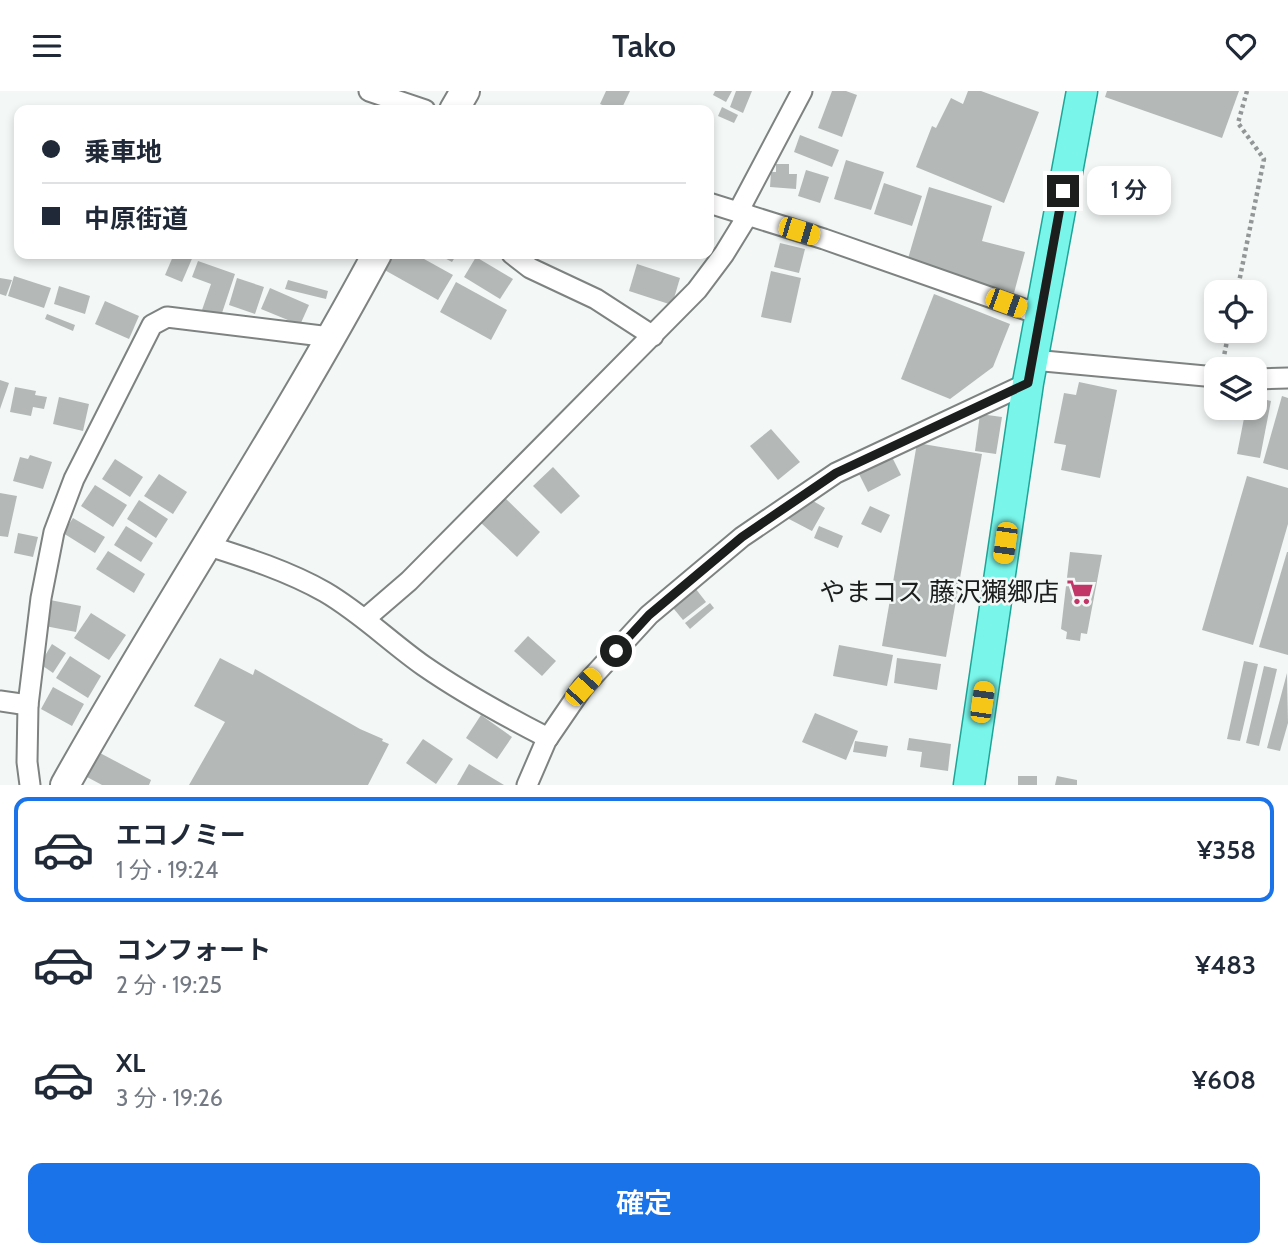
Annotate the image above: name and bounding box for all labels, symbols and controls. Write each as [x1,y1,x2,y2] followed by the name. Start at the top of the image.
[612,26,676,65] text: Tako
[28,27,66,65] icon: menu
[1222,27,1260,65] icon: heart
[84,136,162,168] text: 乗車地
[1088,167,1172,215] callout: 1 分
[1047,175,1079,207] route end
[1111,176,1147,204] text: 1 分
[84,203,188,235] text: 中原街道
[776,215,823,247] car
[1204,280,1267,420] map controls
[1204,280,1267,343] button: locate
[983,286,1030,320] car
[1204,357,1267,420] button: layers
[992,521,1019,565] car
[819,576,1059,608] place label: やまコス 藤沢獺郷店
[1065,577,1095,607] supermarket icon: やまコス 藤沢獺郷店
[600,635,632,667] route start
[562,664,605,710] car
[969,680,996,724] car
[32,818,95,881] icon: car
[116,819,246,851] text: エコノミー
[1197,834,1256,866] text: ¥358
[116,856,218,884] text: 1 分 · 19:24
[32,933,95,996] icon: car
[116,934,271,966] text: コンフォート
[1195,949,1256,981] text: ¥483
[116,971,222,999] text: 2 分 · 19:25
[116,1047,145,1079] text: XL
[32,1048,95,1111] icon: car
[1192,1064,1256,1096] text: ¥608
[116,1084,223,1112] text: 3 分 · 19:26
[28,1163,1260,1243] button: 確定

